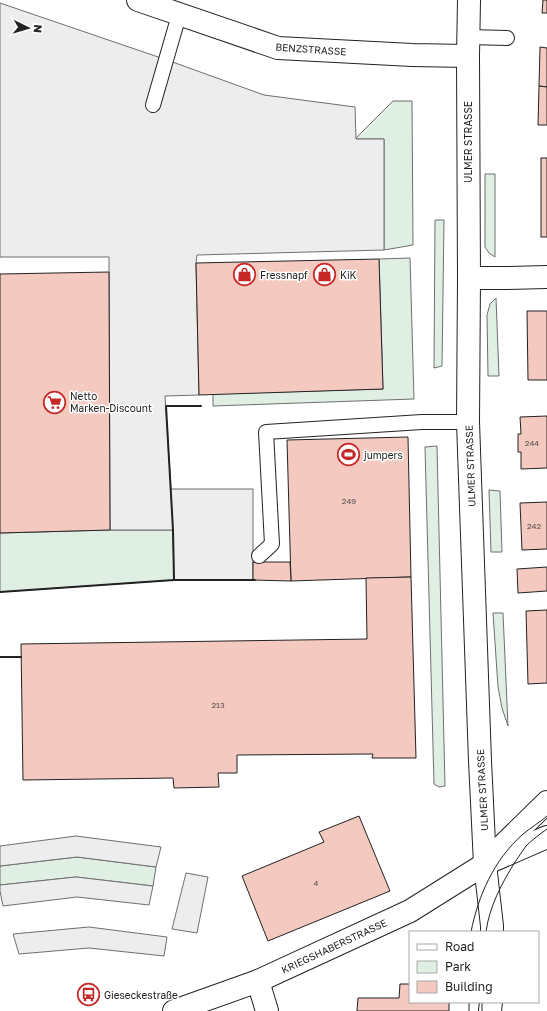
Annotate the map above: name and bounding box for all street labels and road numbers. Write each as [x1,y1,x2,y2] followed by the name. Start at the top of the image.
[275,41,347,57] street label: BENZSTRASSE
[462,101,474,183] street label: ULMER STRASSE
[463,425,477,507] street label: ULMER STRASSE
[474,749,490,831] street label: ULMER STRASSE
[279,916,389,976] street label: KRIEGSHABERSTRASSE

